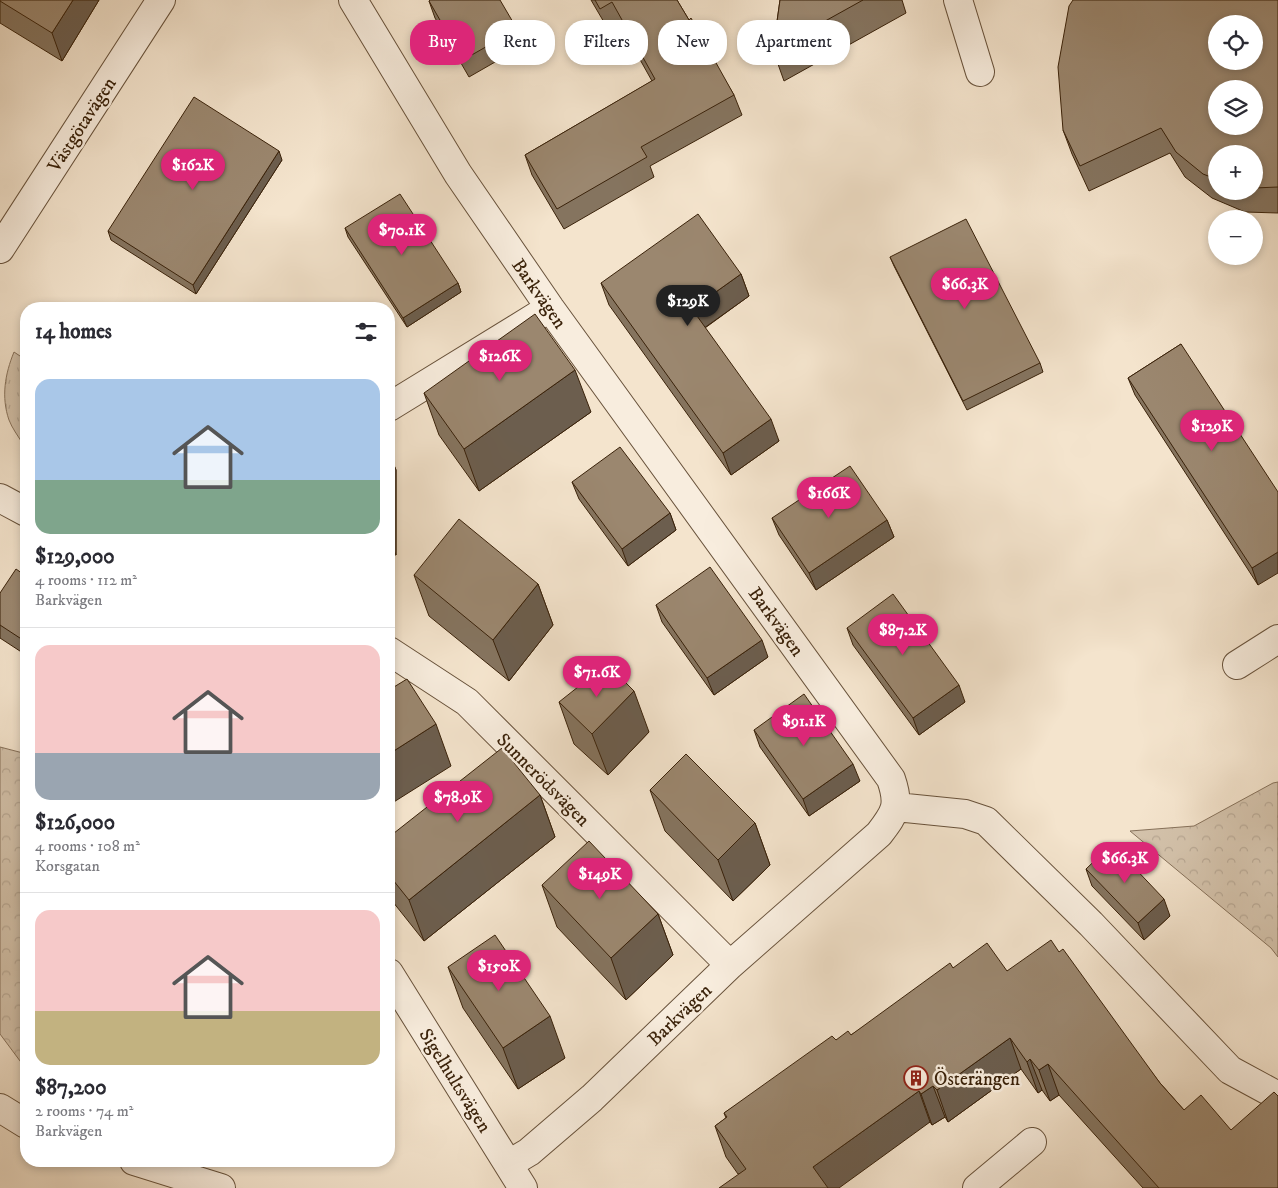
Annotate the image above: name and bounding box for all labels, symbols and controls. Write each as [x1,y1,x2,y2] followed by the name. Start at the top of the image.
[1208,15,1263,265] map controls
[1208,15,1263,70] button: locate
[410,20,475,65] chip: Buy
[485,20,555,65] chip: Rent
[565,20,648,65] chip: Filters
[658,20,727,65] chip: New
[737,20,850,65] chip: Apartment
[43,73,121,177] street label: Västgötavägen
[1208,80,1263,135] button: layers
[1208,145,1263,200] button: +
[158,148,228,191] pin: $162K
[172,155,214,175] text: $162K
[1208,210,1263,265] button: −
[361,214,443,256] pin: $70.1K
[379,220,425,240] text: $70.1K
[506,255,571,333] street label: Barkvägen
[924,268,1006,310] pin: $66.3K
[942,274,988,294] text: $66.3K
[653,284,723,327] pin: $129K
[667,291,709,311] text: $129K
[352,318,380,346] icon: filters
[35,319,112,345] text: 14 homes
[465,340,535,382] pin: $126K
[479,346,521,366] text: $126K
[1177,410,1247,452] pin: $129K
[163,412,253,502] icon: home
[1191,416,1233,436] text: $129K
[794,476,864,519] pin: $166K
[808,483,850,503] text: $166K
[35,544,115,570] text: $129,000
[35,570,137,590] text: 4 rooms · 112 m²
[743,583,809,661] street label: Barkvägen
[35,590,102,610] text: Barkvägen
[862,614,944,656] pin: $87.2K
[879,620,927,640] text: $87.2K
[556,656,638,698] pin: $71.6K
[574,662,620,682] text: $71.6K
[163,677,253,767] icon: home
[763,704,845,747] pin: $91.1K
[782,711,826,731] text: $91.1K
[492,729,594,832] street label: Sunnerödsvägen
[417,780,499,823] pin: $78.9K
[434,787,482,807] text: $78.9K
[35,810,115,836] text: $126,000
[35,836,140,856] text: 4 rooms · 108 m²
[1084,842,1166,884] pin: $66.3K
[1102,848,1148,868] text: $66.3K
[35,856,100,876] text: Korsgatan
[565,858,635,900] pin: $149K
[578,864,622,884] text: $149K
[163,942,253,1032] icon: home
[464,950,534,992] pin: $150K
[478,956,520,976] text: $150K
[643,979,717,1051] street label: Barkvägen
[414,1025,496,1137] street label: Sigelhultsvägen
[903,1065,929,1091] building icon: Österängen
[934,1067,1020,1091] place label: Österängen
[35,1075,106,1101] text: $87,200
[35,1101,133,1121] text: 2 rooms · 74 m²
[35,1121,102,1141] text: Barkvägen

